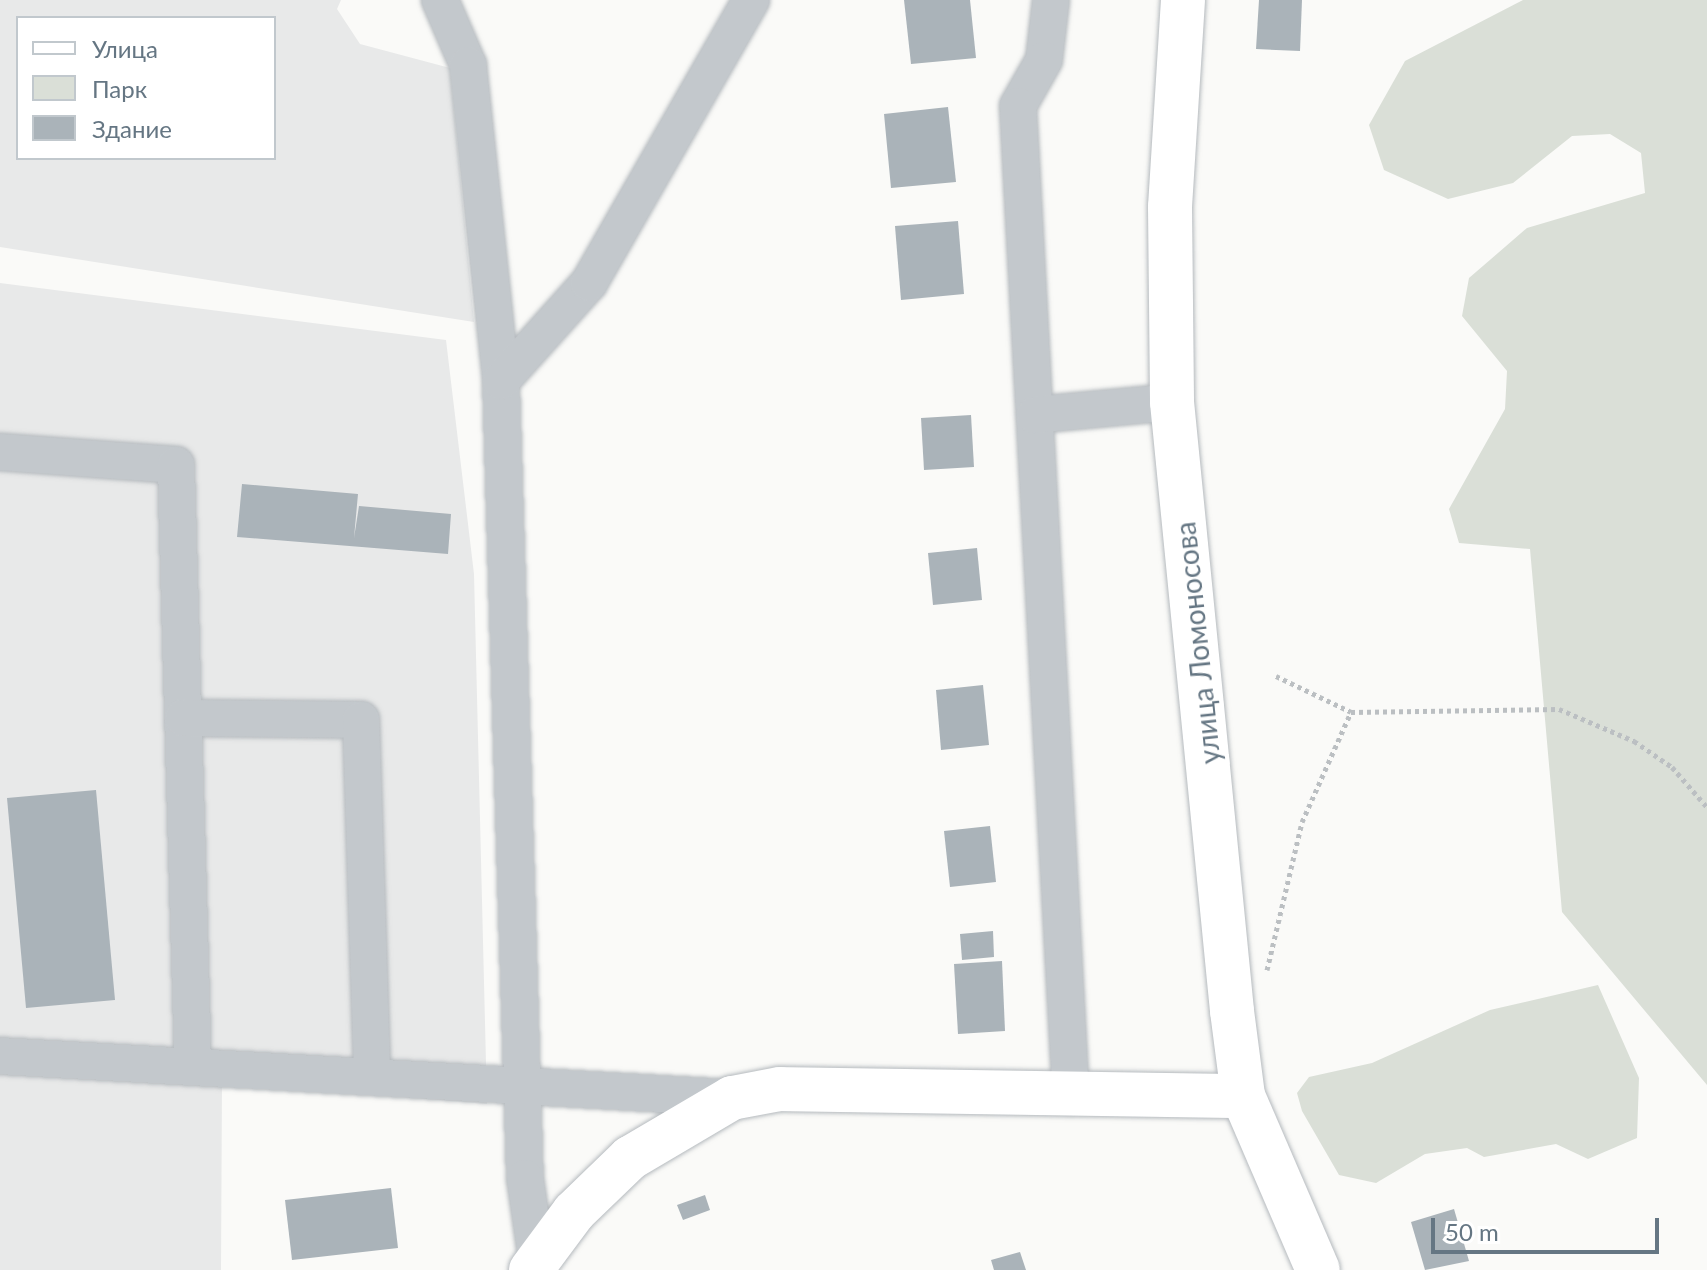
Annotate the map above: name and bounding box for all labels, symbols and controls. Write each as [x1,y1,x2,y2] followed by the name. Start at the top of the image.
[16,16,276,160] legend
[92,34,158,63] text: Улица
[92,74,147,103] text: Парк
[92,114,172,143] text: Здание
[1168,520,1226,766] street label: улица Ломоносова
[1435,1202,1663,1252] scale bar
[1445,1217,1499,1246] text: 50 m

